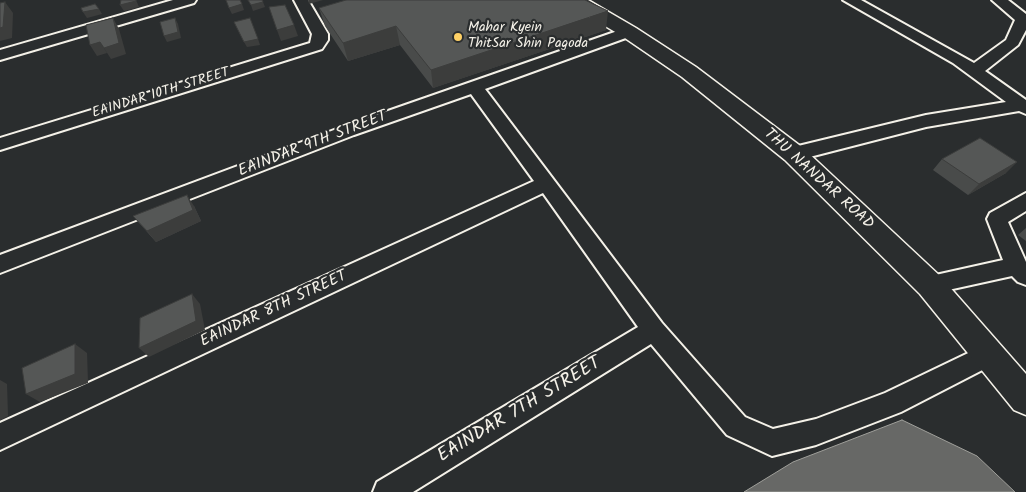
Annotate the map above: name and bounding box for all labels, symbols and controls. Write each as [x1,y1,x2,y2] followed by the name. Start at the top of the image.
[468,21,588,54] place label: Mahar Kyein ThitSar Shin Pagoda
[452,31,464,43] marker: Mahar Kyein ThitSar Shin Pagoda
[90,65,232,123] street label: EAINDAR 10TH STREET
[236,108,390,182] street label: EAINDAR 9TH STREET
[759,125,877,235] street label: THU NANDAR ROAD
[198,268,350,352] street label: EAINDAR 8TH STREET
[434,353,606,469] street label: EAINDAR 7TH STREET

